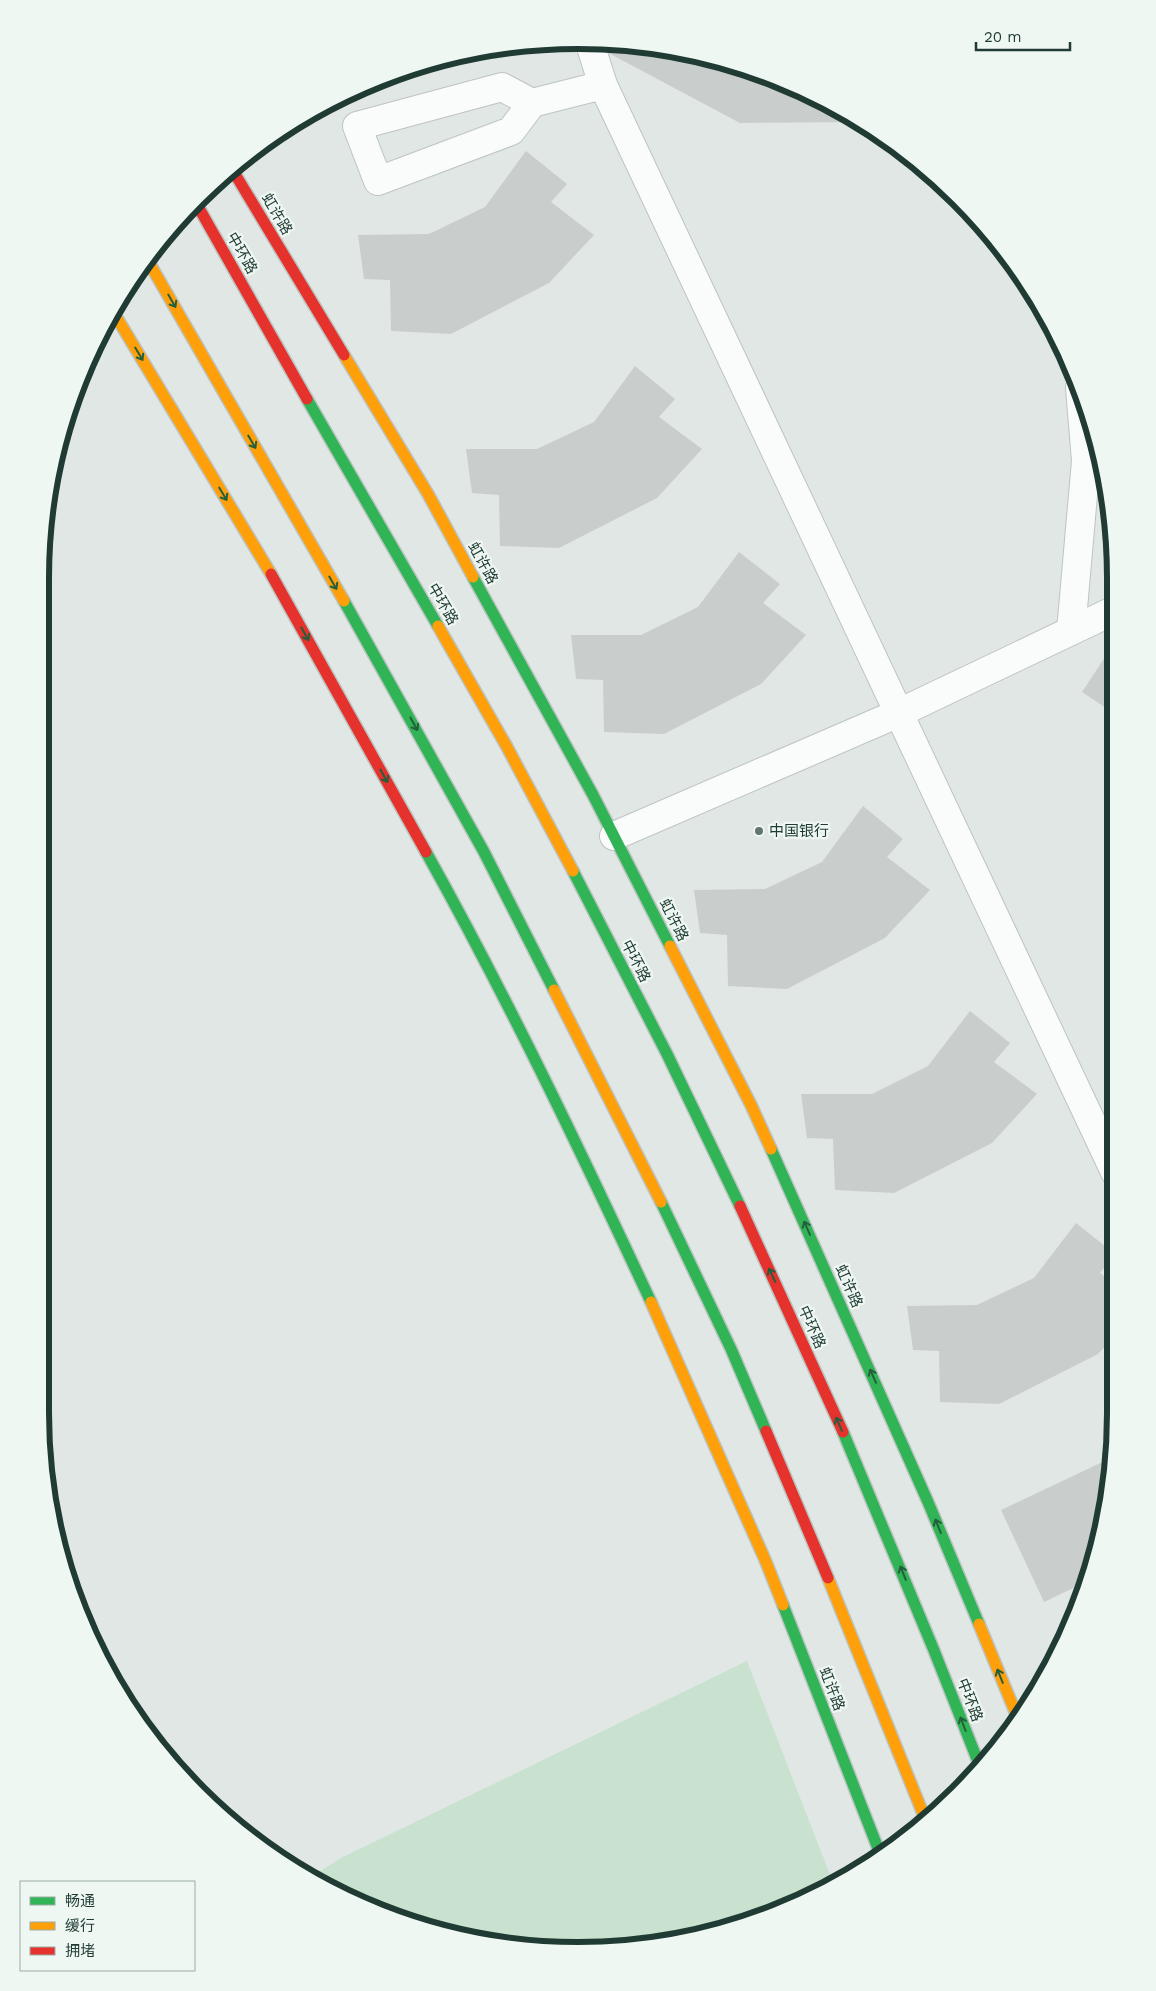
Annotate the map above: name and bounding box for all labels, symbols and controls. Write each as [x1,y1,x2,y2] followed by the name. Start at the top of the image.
[976,20,1070,52] scale bar
[984,28,1022,46] text: 20 m
[258,190,296,238] street label: 虹许路
[223,229,261,277] street label: 中环路
[167,293,177,308] one-way arrow
[135,347,145,361] one-way arrow
[247,435,257,450] one-way arrow
[218,486,228,500] one-way arrow
[464,539,502,587] street label: 虹许路
[328,576,338,590] one-way arrow
[424,580,462,628] street label: 中环路
[301,626,310,641] one-way arrow
[410,716,419,731] one-way arrow
[379,768,389,783] one-way arrow
[769,822,829,840] place label: 中国银行
[753,825,765,837] marker: 中国银行
[656,896,692,944] street label: 虹许路
[618,937,654,985] street label: 中环路
[801,1221,811,1236] one-way arrow
[832,1262,866,1310] street label: 虹许路
[767,1268,777,1283] one-way arrow
[795,1303,829,1351] street label: 中环路
[868,1369,878,1384] one-way arrow
[833,1417,843,1432] one-way arrow
[932,1518,941,1533] one-way arrow
[897,1566,907,1581] one-way arrow
[816,1665,848,1713] street label: 虹许路
[994,1669,1004,1684] one-way arrow
[954,1676,986,1724] street label: 中环路
[958,1717,967,1732] one-way arrow
[20,1881,195,1971] legend
[65,1892,95,1910] text: 畅通
[65,1917,95,1935] text: 缓行
[65,1942,95,1960] text: 拥堵

